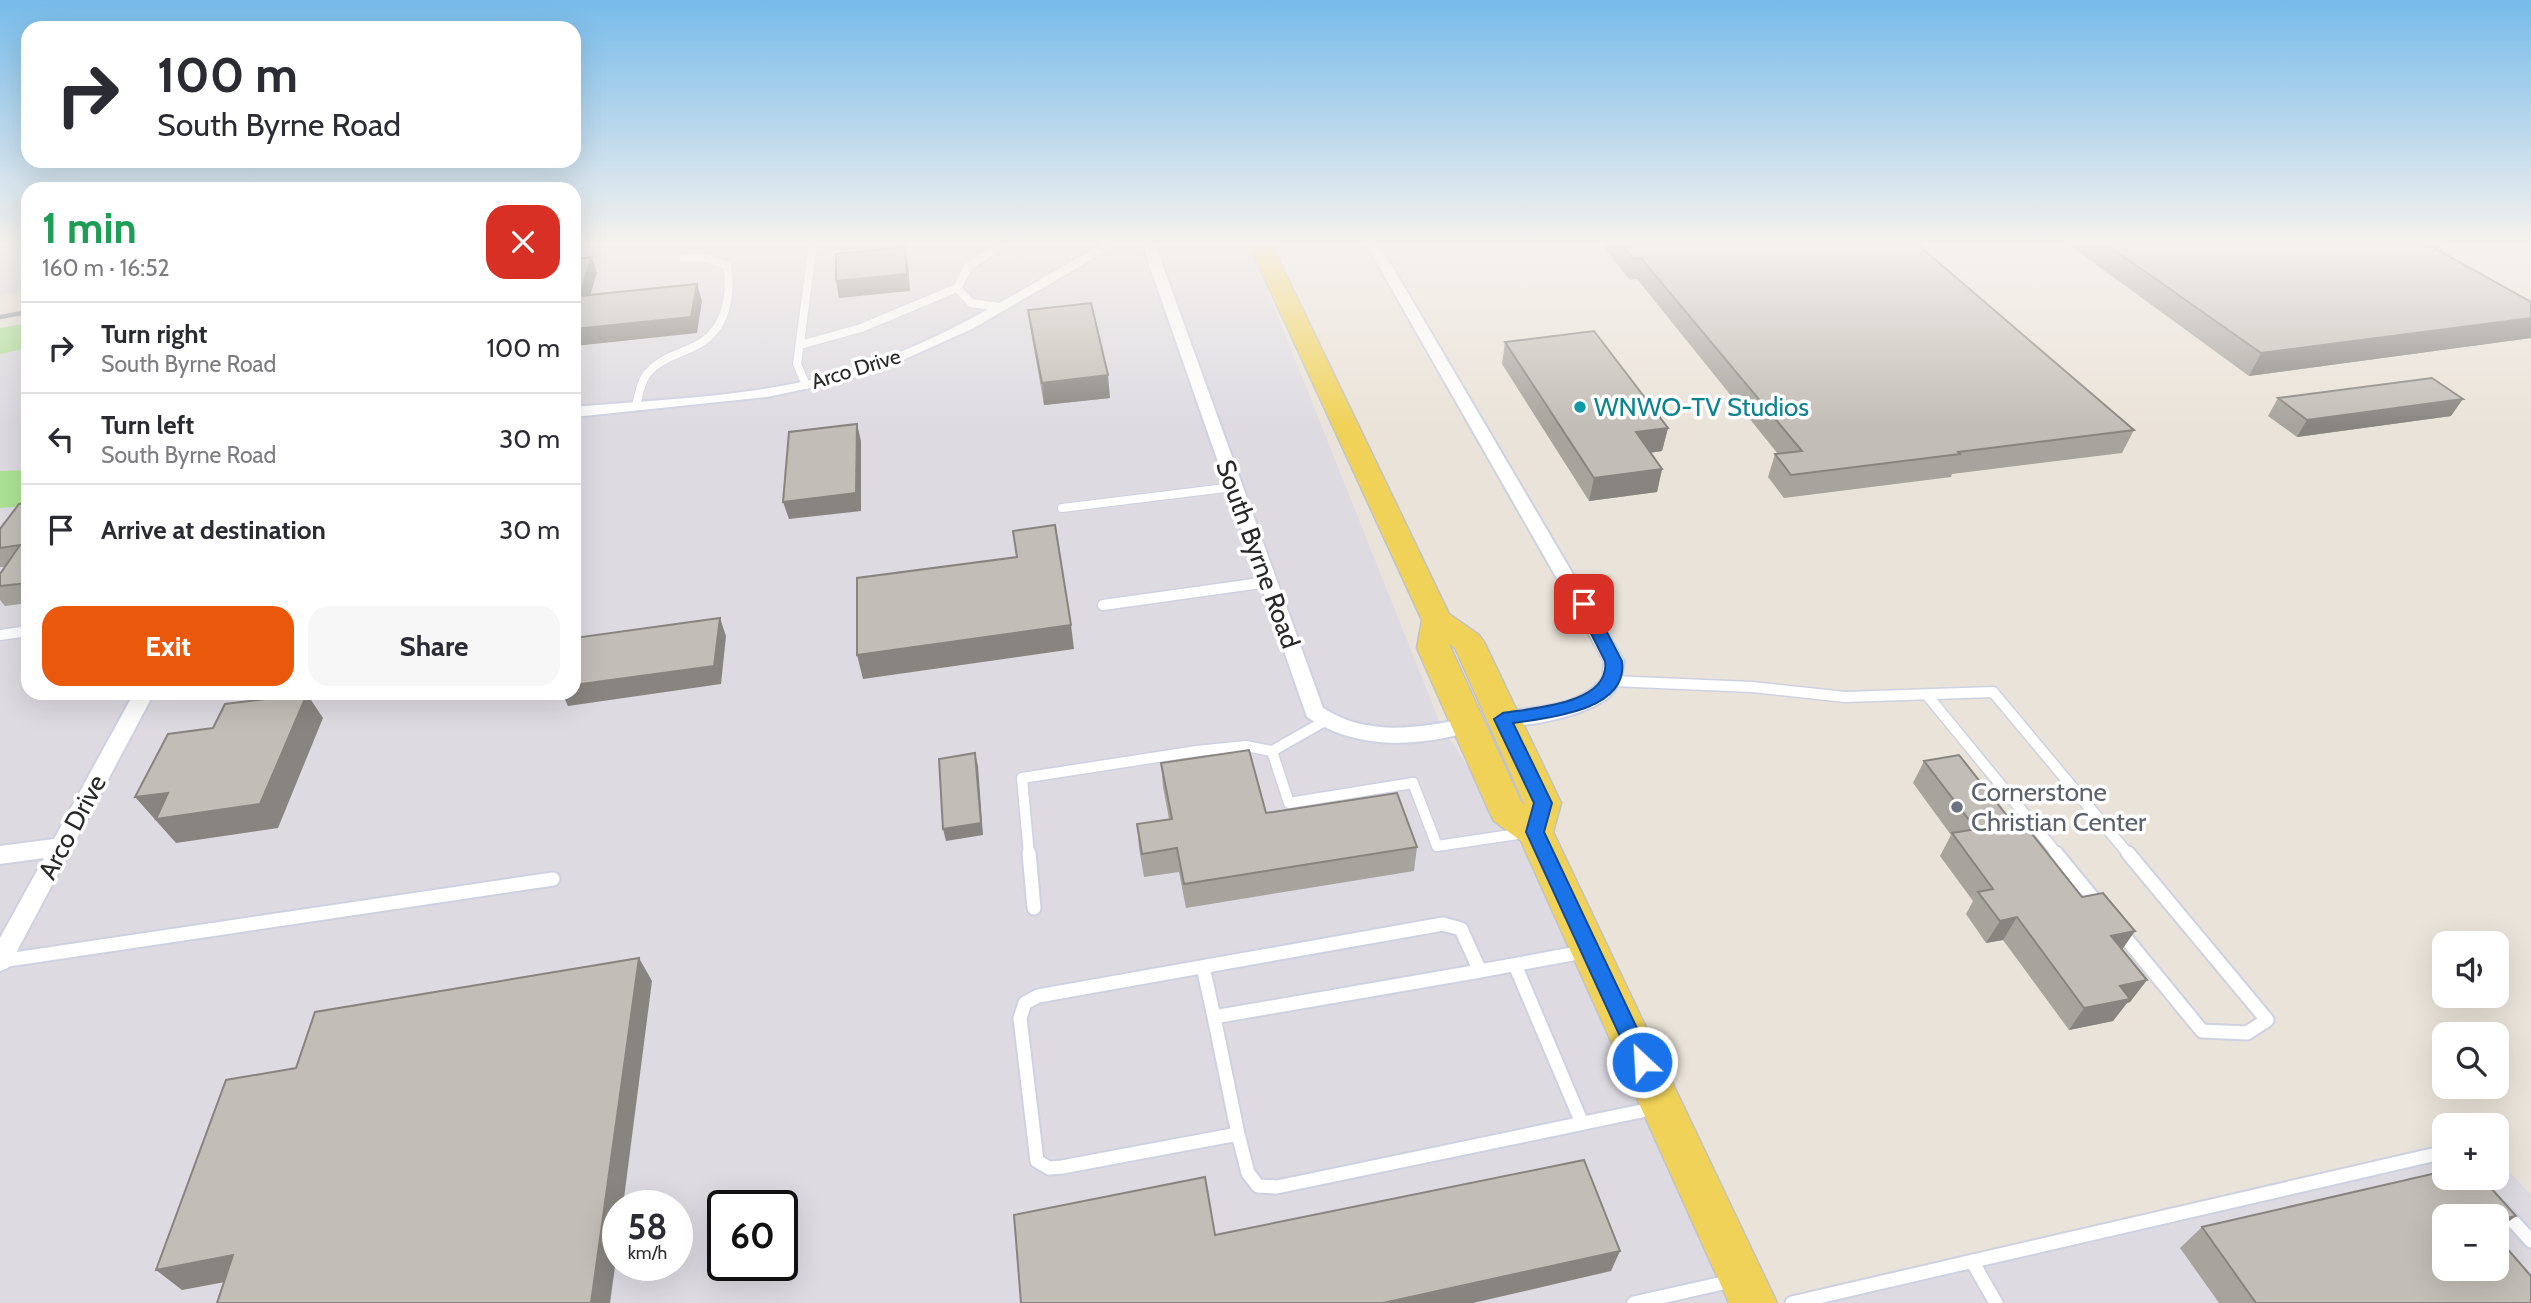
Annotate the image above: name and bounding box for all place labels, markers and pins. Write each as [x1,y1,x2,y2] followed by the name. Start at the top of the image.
[1594,391,1809,423] place label: WNWO-TV Studios
[1572,399,1588,415] marker: WNWO-TV Studios
[1554,574,1614,634] pin
[1971,776,2147,838] place label: Cornerstone Christian Center
[1949,799,1965,815] marker: Cornerstone Christian Center

